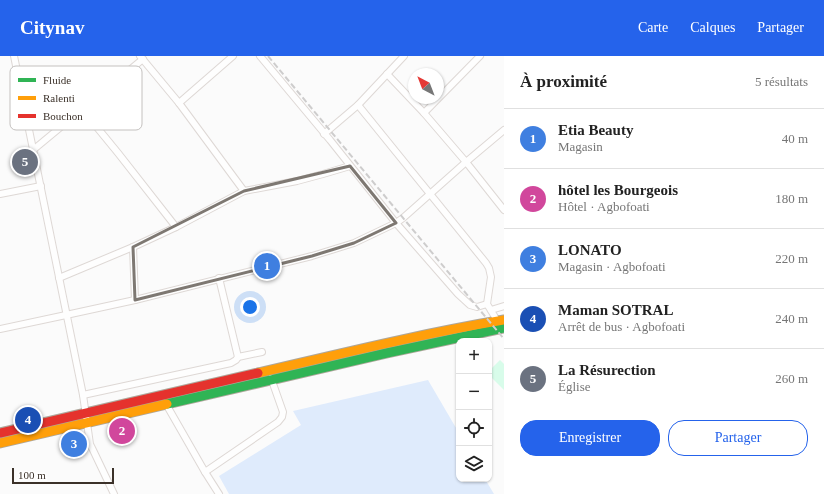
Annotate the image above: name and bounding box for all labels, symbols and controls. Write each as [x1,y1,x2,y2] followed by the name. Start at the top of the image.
[20,17,84,38] text: Citynav
[638,20,668,35] text: Carte
[690,20,735,35] text: Calques
[757,20,804,35] text: Partager
[10,66,142,130] legend
[408,68,444,104] north arrow
[520,72,607,91] text: À proximité
[43,74,71,86] text: Fluide
[755,74,808,89] text: 5 résultats
[43,92,75,104] text: Ralenti
[43,110,83,122] text: Bouchon
[558,122,633,138] text: Etia Beauty
[530,131,536,146] text: 1
[782,131,808,146] text: 40 m
[558,139,603,154] text: Magasin
[12,147,38,177] pin: 5
[558,182,678,198] text: hôtel les Bourgeois
[530,191,536,206] text: 2
[775,191,808,206] text: 180 m
[558,199,650,214] text: Hôtel · Agbofoati
[558,242,622,258] text: LONATO
[254,251,280,281] pin: 1
[530,251,536,266] text: 3
[775,251,808,266] text: 220 m
[558,259,666,274] text: Magasin · Agbofoati
[240,297,260,317] your location
[558,302,673,318] text: Maman SOTRAL
[530,311,536,326] text: 4
[775,311,808,326] text: 240 m
[558,319,685,334] text: Arrêt de bus · Agbofoati
[456,338,492,482] map controls
[456,338,492,374] button: +
[558,362,656,378] text: La Résurection
[530,371,536,386] text: 5
[775,371,808,386] text: 260 m
[456,374,492,410] button: −
[558,379,591,394] text: Église
[15,405,41,435] pin: 4
[456,410,492,446] button: locate
[109,416,135,446] pin: 2
[520,420,660,456] button: Enregistrer
[668,420,808,456] button: Partager
[61,429,87,459] pin: 3
[456,446,492,482] button: layers
[12,466,114,485] scale bar
[18,469,46,481] text: 100 m

